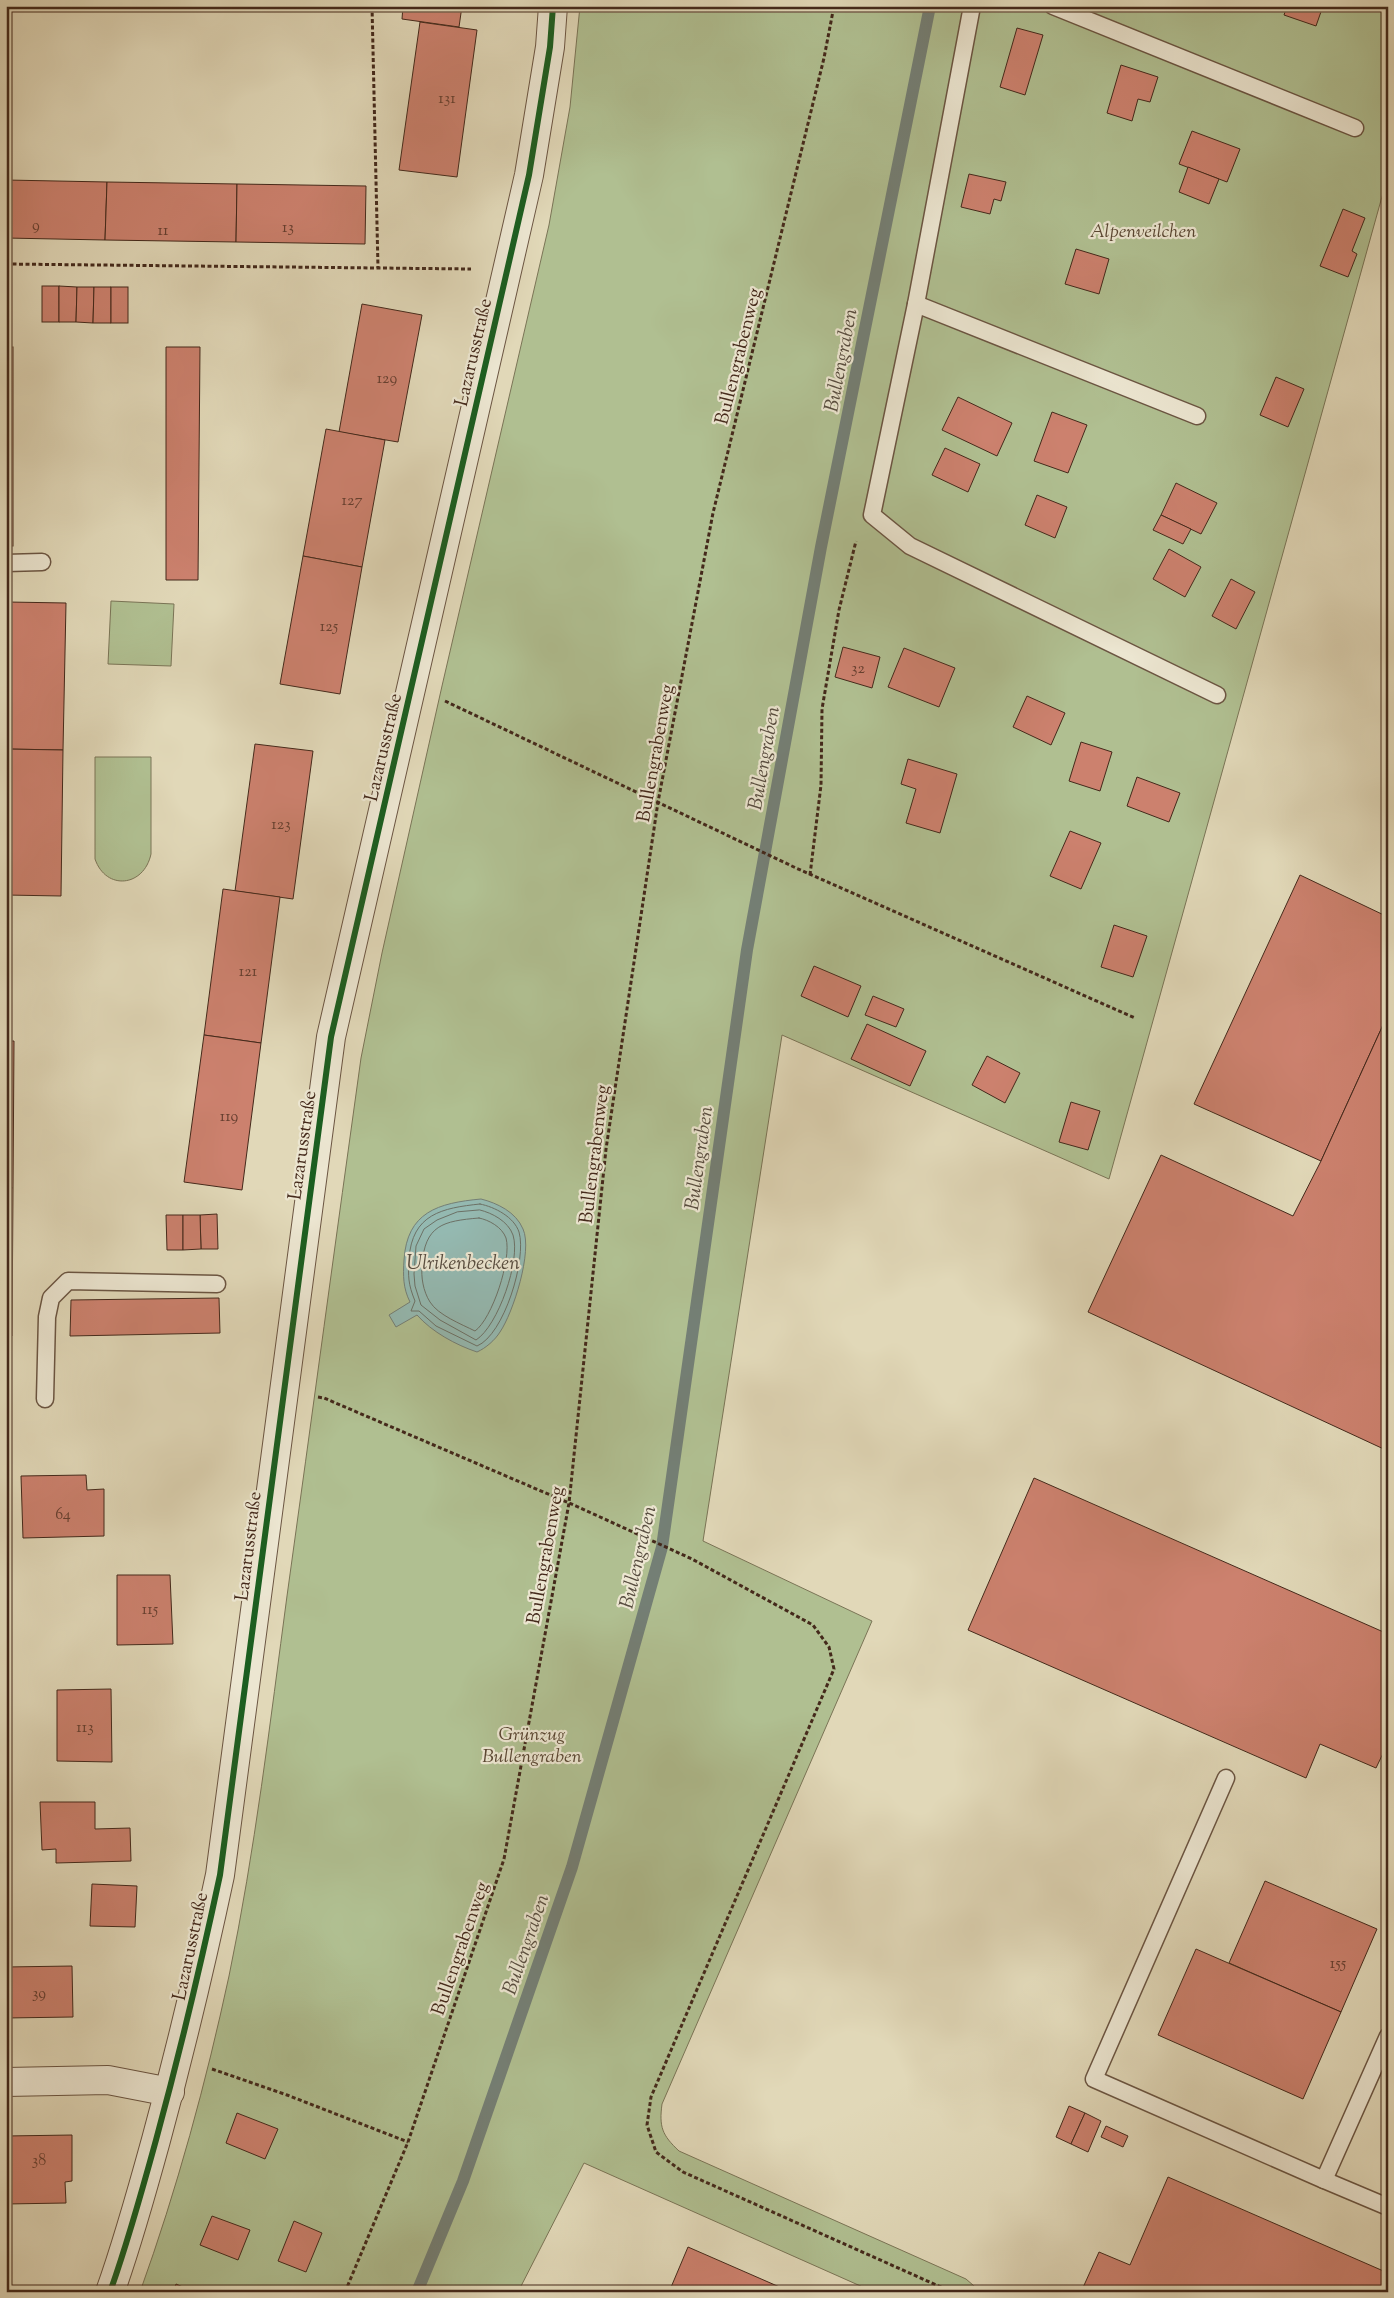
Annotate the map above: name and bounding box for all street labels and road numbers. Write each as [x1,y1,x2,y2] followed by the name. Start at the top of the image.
[709,285,769,428] street label: Bullengrabenweg
[449,296,500,409] street label: Lazarusstraße
[631,682,682,825] street label: Bullengrabenweg
[359,691,410,804] street label: Lazarusstraße
[574,1083,617,1225] street label: Bullengrabenweg
[282,1089,325,1202] street label: Lazarusstraße
[521,1484,572,1627] street label: Bullengrabenweg
[229,1490,270,1603] street label: Lazarusstraße
[426,1878,497,2019] street label: Bullengrabenweg
[167,1890,216,2003] street label: Lazarusstraße

